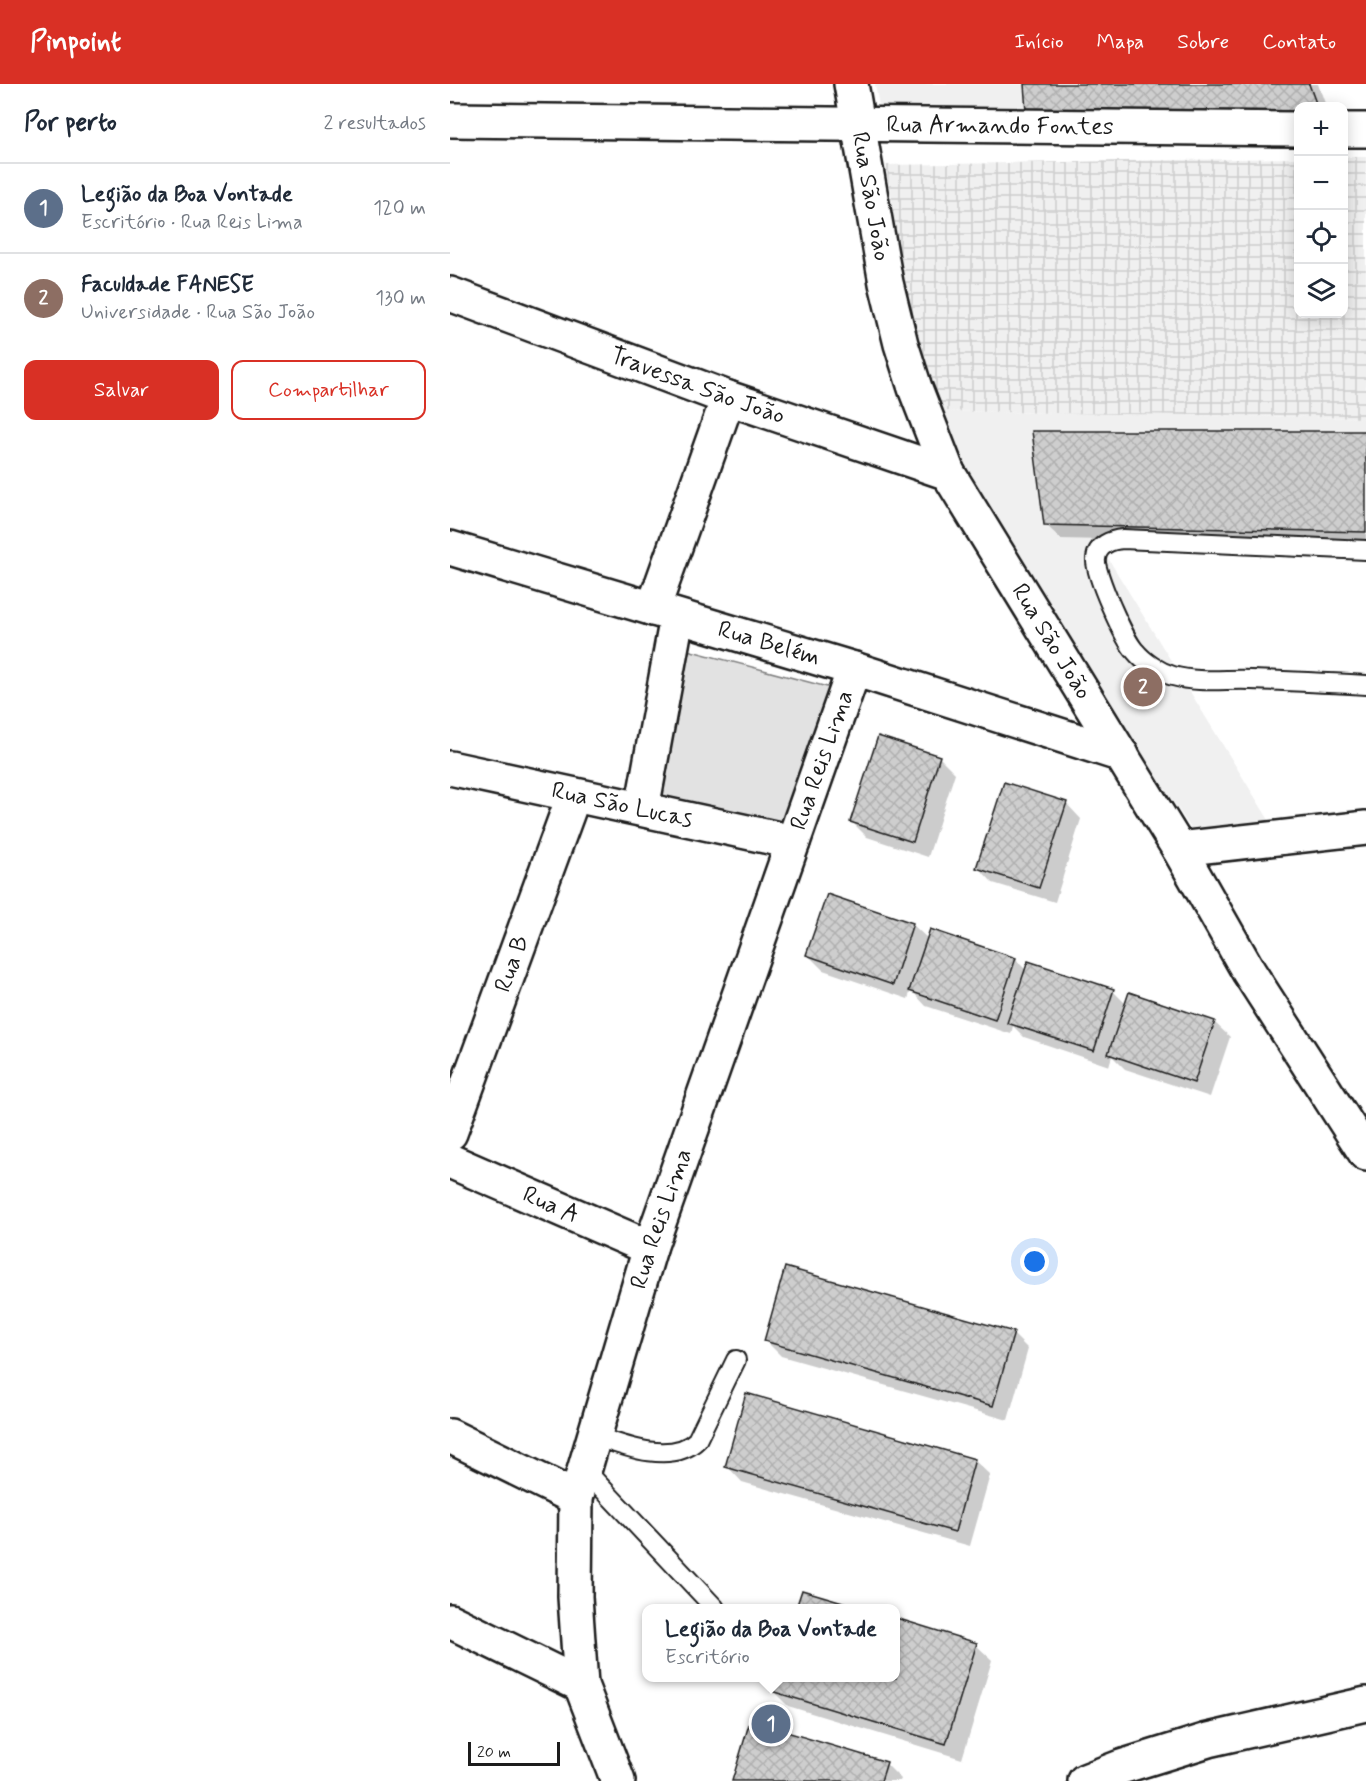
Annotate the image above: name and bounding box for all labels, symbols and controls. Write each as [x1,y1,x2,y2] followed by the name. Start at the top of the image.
[30,24,121,61] text: Pinpoint
[1014,28,1064,56] text: Início
[1097,28,1144,56] text: Mapa
[1177,28,1229,56] text: Sobre
[1262,28,1336,56] text: Contato
[1294,102,1348,318] map controls
[1294,102,1348,156] button: +
[24,106,117,140] text: Por perto
[886,109,1114,143] street label: Rua Armando Fontes
[323,110,426,137] text: 2 resultados
[844,129,897,263] street label: Rua São João
[1294,156,1348,210] button: −
[81,181,293,209] text: Legião da Boa Vontade
[39,195,48,222] text: 1
[373,195,426,222] text: 120 m
[81,209,303,236] text: Escritório · Rua Reis Lima
[1294,210,1348,264] button: locate
[1294,264,1348,318] button: layers
[81,271,254,299] text: Faculdade FANESE
[39,285,48,312] text: 2
[375,285,426,312] text: 130 m
[81,299,315,326] text: Universidade · Rua São João
[606,340,789,432] street label: Travessa São João
[24,360,219,420] button: Salvar
[231,360,426,420] button: Compartilhar
[1004,578,1099,705] street label: Rua São João
[714,614,824,673] street label: Rua Belém
[1124,664,1162,710] pin: 2
[783,686,861,834] street label: Rua Reis Lima
[549,775,695,835] street label: Rua São Lucas
[487,931,537,997] street label: Rua B
[623,1144,699,1293] street label: Rua Reis Lima
[518,1179,584,1231] street label: Rua A
[1020,1247,1049,1276] your location
[642,1604,900,1682] popup
[665,1616,877,1644] text: Legião da Boa Vontade
[665,1644,750,1671] text: Escritório
[752,1702,790,1746] pin: 1
[468,1739,560,1766] scale bar
[477,1742,511,1763] text: 20 m

